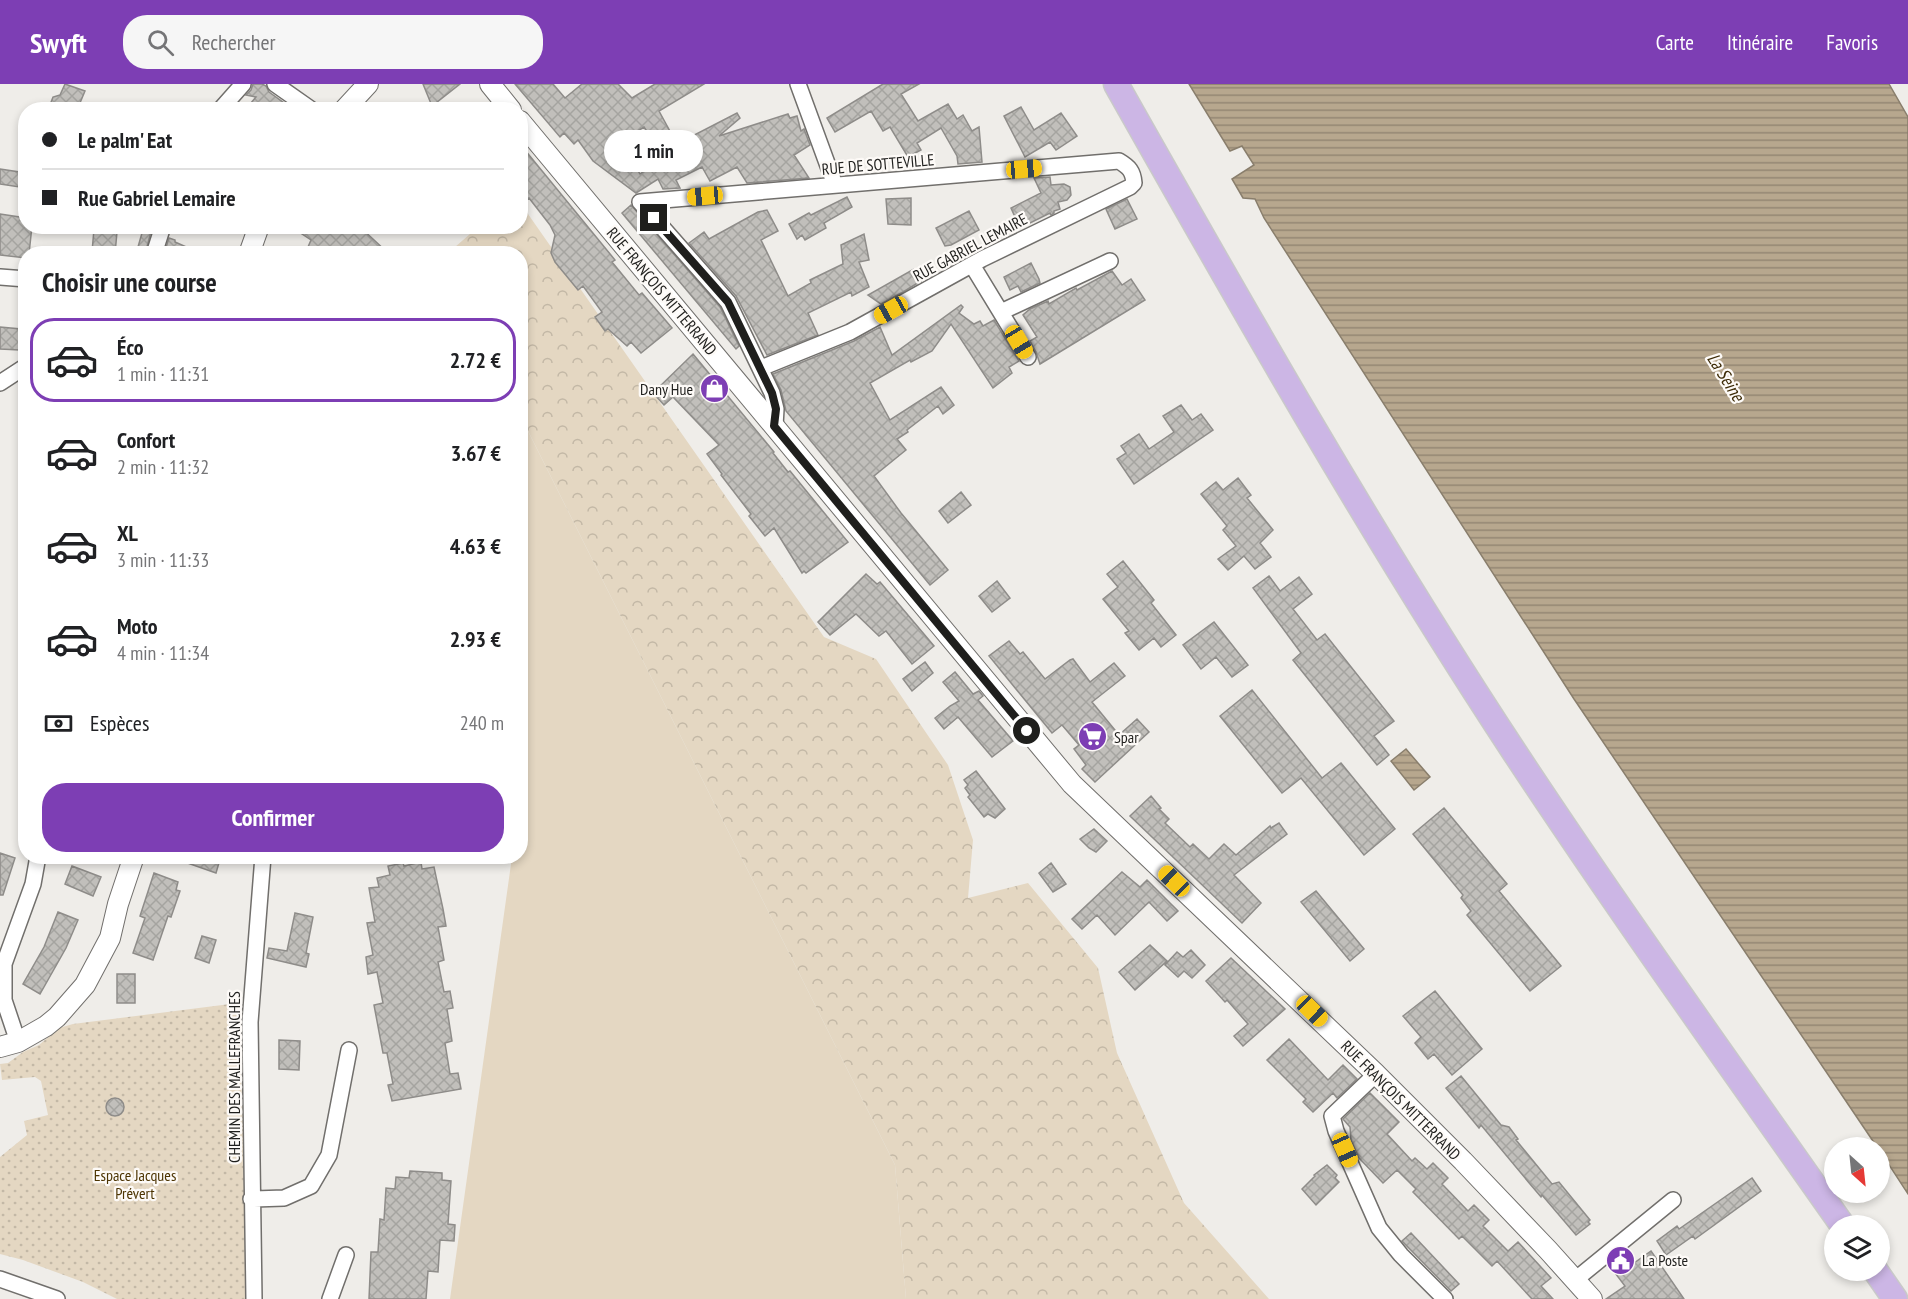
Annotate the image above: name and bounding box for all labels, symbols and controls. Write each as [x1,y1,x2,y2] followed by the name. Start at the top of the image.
[123,15,543,69] search box
[30,24,87,61] text: Swyft
[144,26,177,59] icon: search
[192,28,276,56] text: Rechercher
[1656,29,1694,56] text: Carte
[1727,29,1793,56] text: Itinéraire
[1826,29,1878,56] text: Favoris
[78,126,172,154] text: Le palm' Eat
[604,131,704,173] callout: 1 min
[633,138,674,164] text: 1 min
[821,149,935,179] street label: RUE DE SOTTEVILLE
[1005,158,1043,180] car
[78,184,236,212] text: Rue Gabriel Lemaire
[686,185,724,207] car
[640,204,667,231] route end
[909,208,1031,286] street label: RUE GABRIEL LEMAIRE
[603,223,721,359] street label: RUE FRANÇOIS MITTERRAND
[42,265,217,299] text: Choisir une course
[871,293,911,327] car
[1002,322,1036,362] car
[45,333,99,387] icon: car
[117,333,144,361] text: Éco
[450,346,501,374] text: 2.72 €
[1702,349,1751,407] water label: La Seine
[117,361,209,387] text: 1 min · 11:31
[698,373,730,405] shop icon: Dany Hue
[640,379,693,399] place label: Dany Hue
[45,426,99,480] icon: car
[117,426,175,454] text: Confort
[451,439,501,467] text: 3.67 €
[117,454,209,480] text: 2 min · 11:32
[45,519,99,573] icon: car
[117,519,138,547] text: XL
[450,532,501,560] text: 4.63 €
[117,547,209,573] text: 3 min · 11:33
[45,612,99,666] icon: car
[117,612,158,640] text: Moto
[450,625,501,653] text: 2.93 €
[117,640,209,666] text: 4 min · 11:34
[42,707,75,740] icon: cash
[90,709,149,737] text: Espèces
[460,710,504,736] text: 240 m
[1013,717,1040,744] route start
[1077,721,1109,753] supermarket icon: Spar
[1114,727,1139,747] place label: Spar
[42,783,504,852] button: Confirmer
[1155,862,1193,900] car
[224,991,244,1163] street label: CHEMIN DES MALLEFRANCHES
[1293,992,1331,1030] car
[1337,1036,1465,1164] street label: RUE FRANÇOIS MITTERRAND
[1329,1130,1361,1170] car
[1824,1137,1890,1203] north arrow
[1824,1137,1890,1281] map controls
[94,1165,176,1203] park label: Espace Jacques Prévert
[1824,1215,1890,1281] button: layers
[1605,1244,1637,1276] public building icon: La Poste
[1642,1250,1688,1270] place label: La Poste

